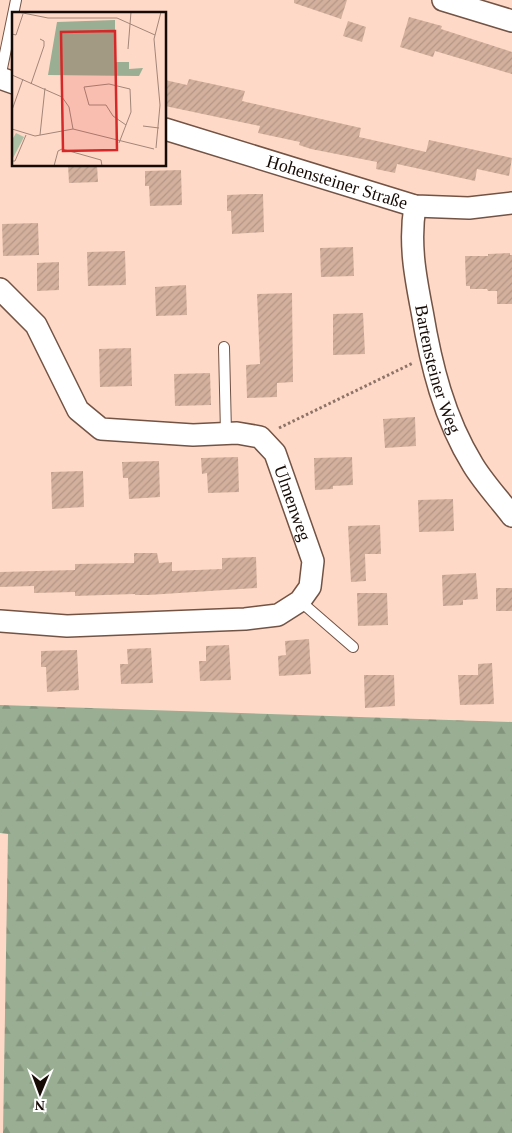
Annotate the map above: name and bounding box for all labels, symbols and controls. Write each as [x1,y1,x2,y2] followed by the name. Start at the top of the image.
[12,12,166,166] inset map
[264,151,410,213] street label: Hohensteiner Straße
[411,303,465,437] street label: Bartensteiner Weg
[270,462,315,544] street label: Ulmenweg
[15,1068,65,1118] north arrow
[35,1098,45,1113] text: N

